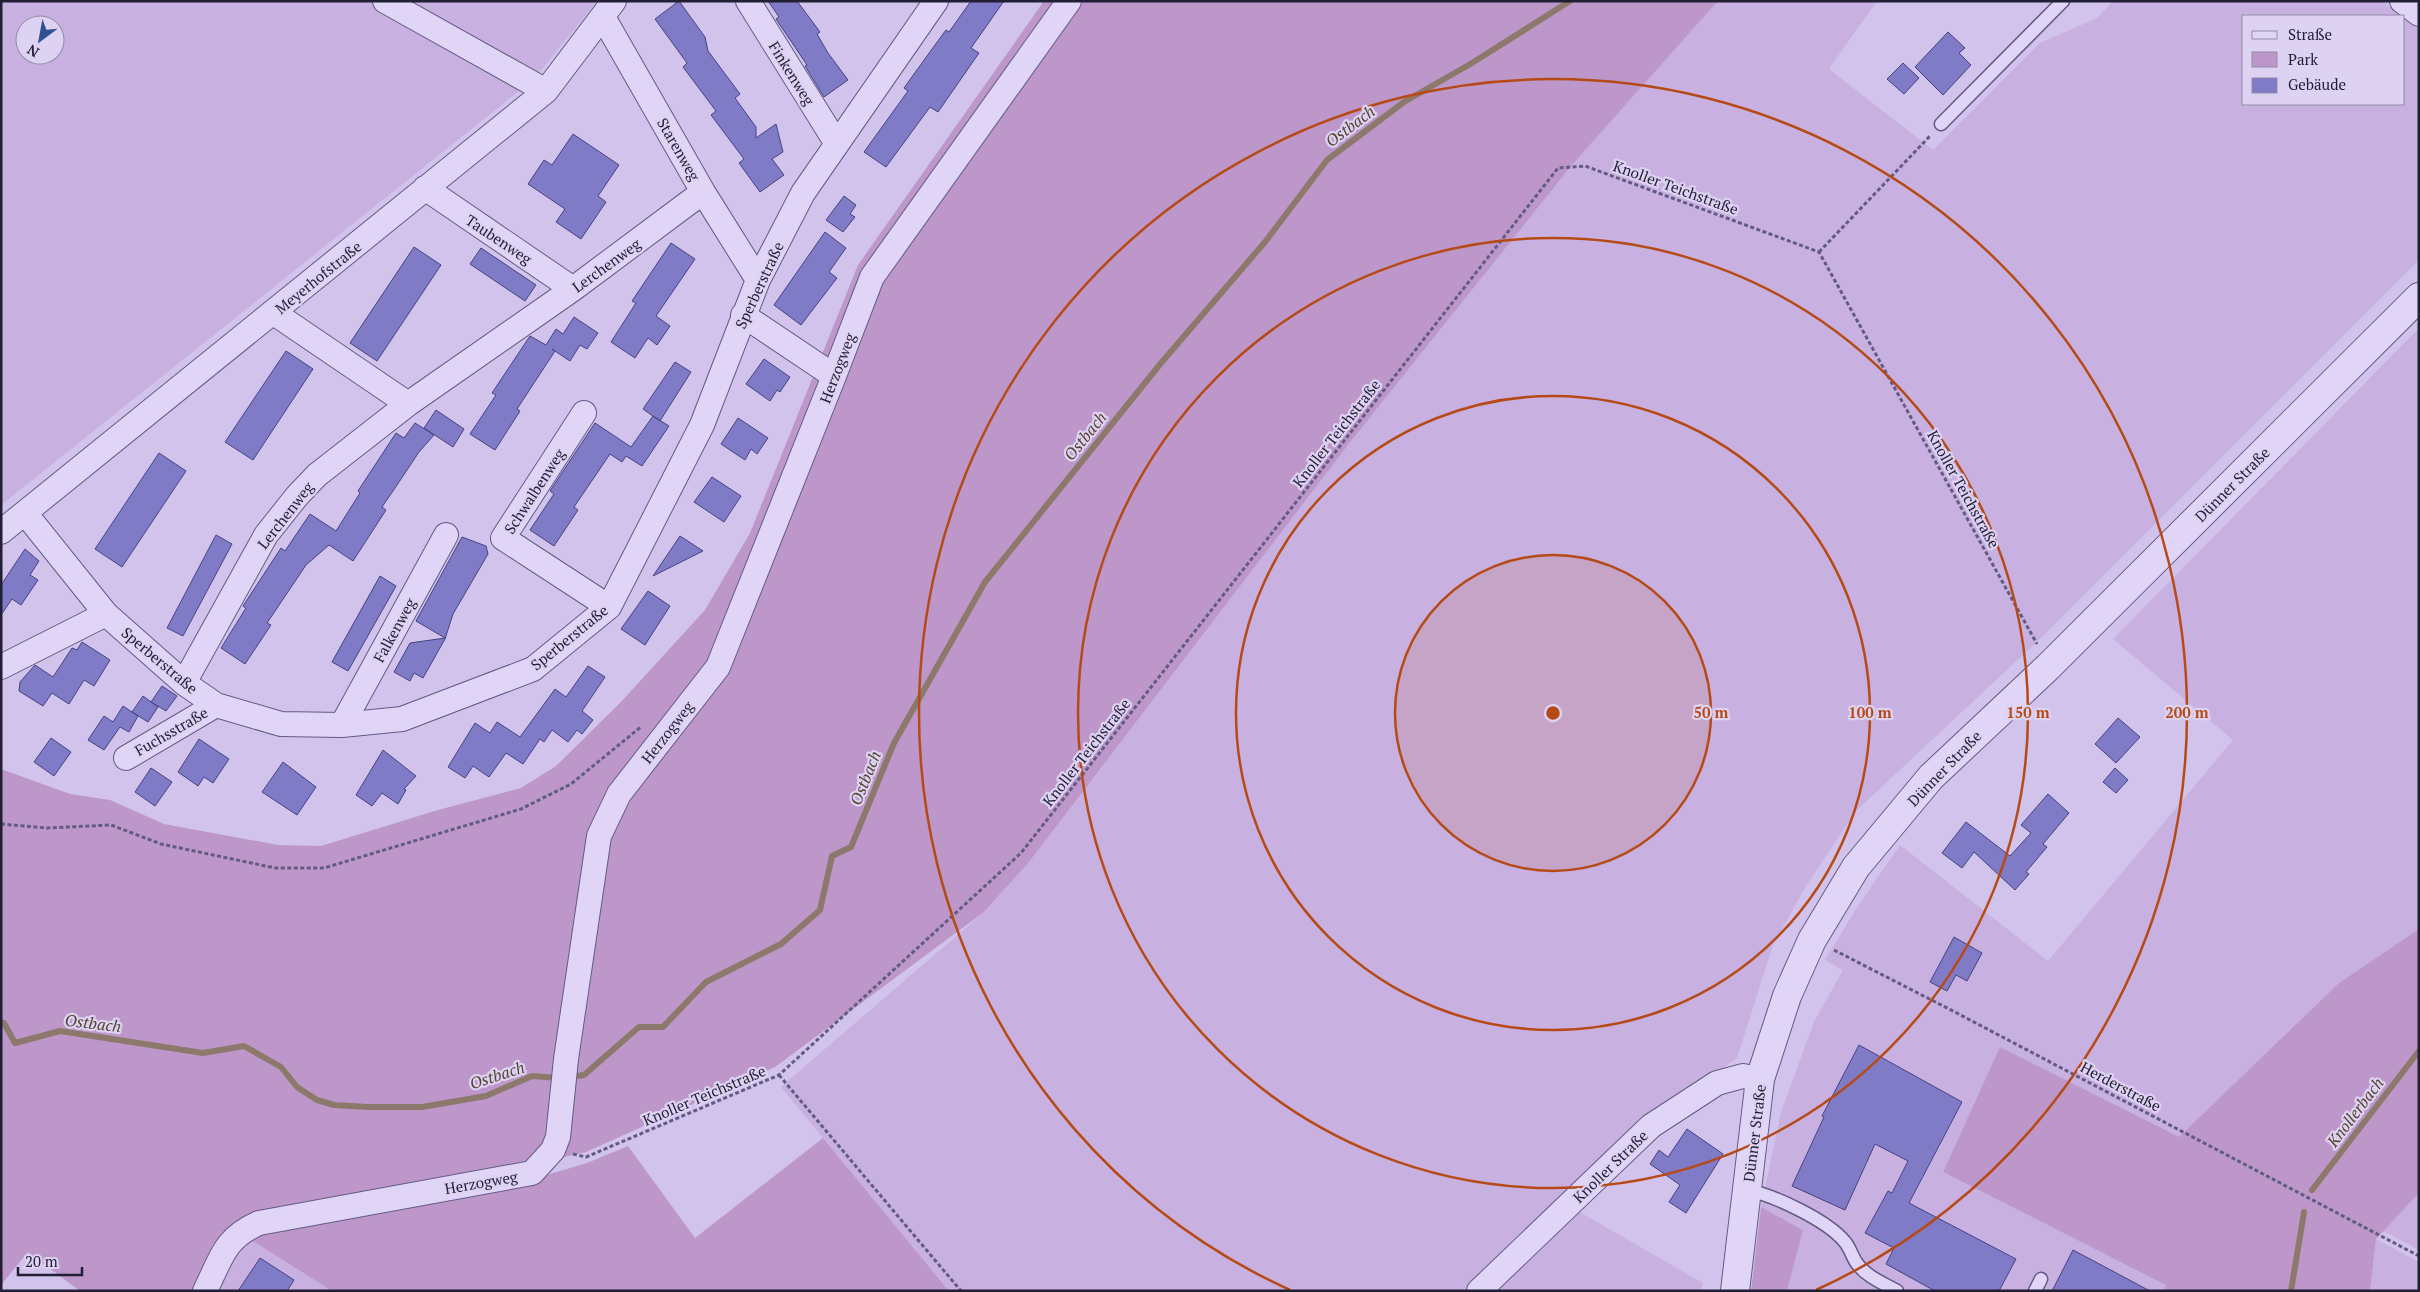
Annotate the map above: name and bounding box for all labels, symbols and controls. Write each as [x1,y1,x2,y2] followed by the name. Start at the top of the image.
[15,15,65,65] north arrow
[2242,15,2405,105] legend
[2288,24,2332,44] text: Straße
[765,37,820,110] street label: Finkenweg
[23,40,42,62] text: N
[2288,49,2318,69] text: Park
[2288,74,2346,94] text: Gebäude
[1321,100,1379,152] water label: Ostbach
[653,114,706,185] street label: Starenweg
[1611,155,1741,219] street label: Knoller Teichstraße
[462,210,537,269] street label: Taubenweg
[568,233,645,297] street label: Lerchenweg
[271,236,365,318] street label: Meyerhofstraße
[730,238,788,332] street label: Sperberstraße
[814,329,860,406] street label: Herzogweg
[1288,375,1384,491] street label: Knoller Teichstraße
[1059,407,1111,465] water label: Ostbach
[1923,427,2005,551] street label: Knoller Teichstraße
[2190,442,2274,526] street label: Dünner Straße
[499,444,570,537] street label: Schwalbenweg
[253,476,318,553] street label: Lerchenweg
[368,593,420,666] street label: Falkenweg
[526,600,612,674] street label: Sperberstraße
[118,622,202,698] street label: Sperberstraße
[1038,694,1134,810] street label: Knoller Teichstraße
[636,696,698,767] street label: Herzogweg
[131,702,211,760] street label: Fuchsstraße
[1694,702,1729,722] text: 50 m
[1848,702,1892,722] text: 100 m
[2006,702,2050,722] text: 150 m
[2165,702,2209,722] text: 200 m
[1544,704,1562,722] centre of rings
[1903,726,1985,810] street label: Dünner Straße
[844,748,886,808] water label: Ostbach
[64,1009,122,1037] water label: Ostbach
[467,1056,527,1094] water label: Ostbach
[2077,1056,2165,1116] street label: Herderstraße
[640,1060,768,1130] street label: Knoller Teichstraße
[2321,1073,2388,1152] water label: Knollerbach
[1738,1083,1770,1183] street label: Dünner Straße
[1568,1125,1652,1207] street label: Knoller Straße
[443,1166,520,1198] street label: Herzogweg
[18,1244,81,1276] scale bar
[25,1251,58,1271] text: 20 m

